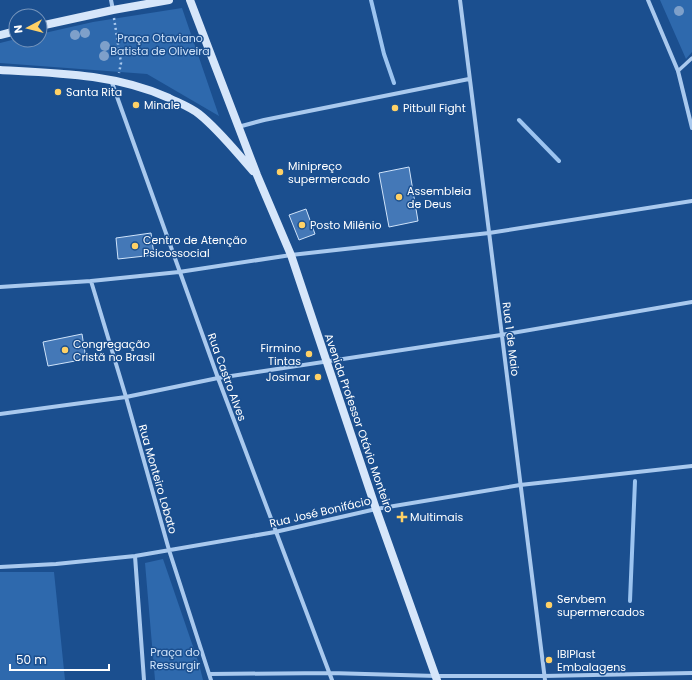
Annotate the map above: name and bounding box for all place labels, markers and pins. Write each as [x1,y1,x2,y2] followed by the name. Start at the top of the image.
[66,84,122,100] place label: Santa Rita
[53,87,63,97] marker: Santa Rita
[144,97,180,113] place label: Minale
[131,100,141,110] marker: Minale
[403,100,466,116] place label: Pitbull Fight
[390,103,400,113] marker: Pitbull Fight
[288,158,370,187] place label: Minipreço supermercado
[275,167,285,177] marker: Minipreço supermercado
[407,183,471,212] place label: Assembleia de Deus
[394,192,404,202] marker: Assembleia de Deus
[310,217,382,233] place label: Posto Milênio
[297,220,307,230] marker: Posto Milênio
[143,232,247,261] place label: Centro de Atenção Psicossocial
[130,241,140,251] marker: Centro de Atenção Psicossocial
[73,336,155,365] place label: Congregação Cristã no Brasil
[261,340,301,369] place label: Firmino Tintas
[60,345,70,355] marker: Congregação Cristã no Brasil
[304,349,314,359] marker: Firmino Tintas
[266,369,310,385] place label: Josimar
[313,372,323,382] marker: Josimar
[410,509,463,525] place label: Multimais
[397,512,407,522] marker: Multimais
[557,591,645,620] place label: Servbem supermercados
[544,600,554,610] marker: Servbem supermercados
[557,646,626,675] place label: IBIPlast Embalagens
[544,655,554,665] marker: IBIPlast Embalagens

